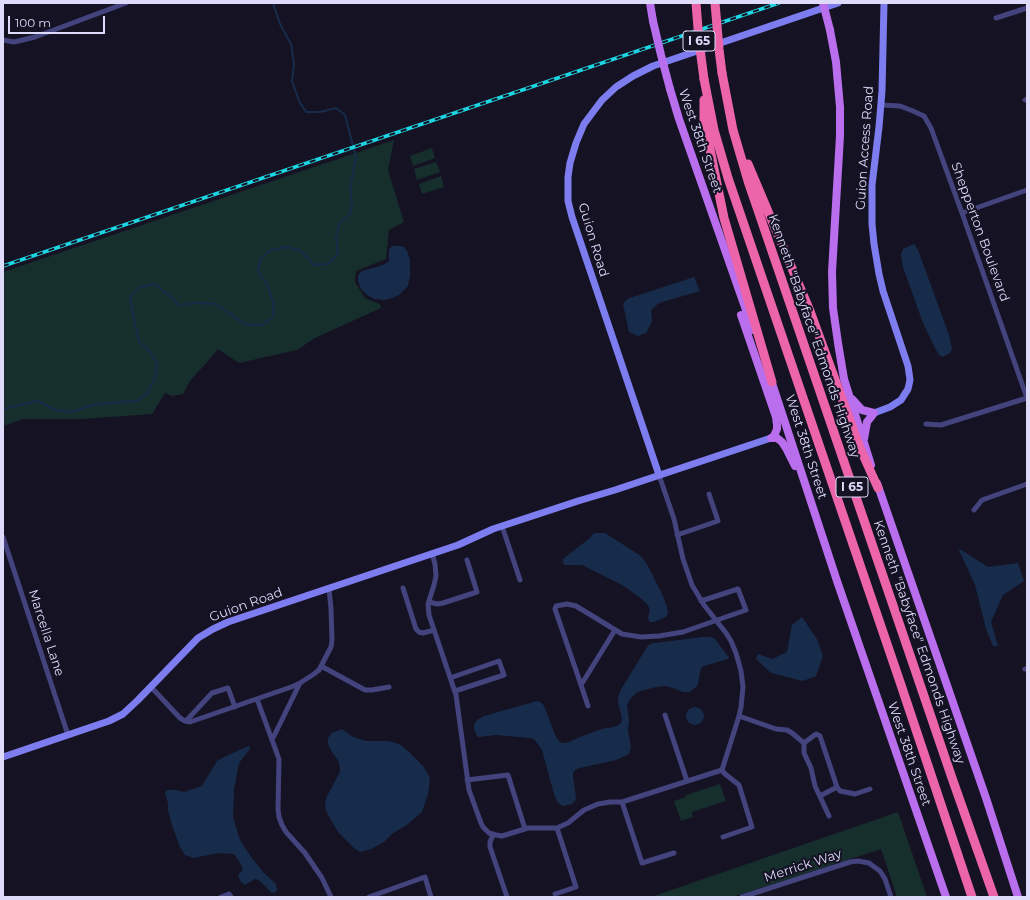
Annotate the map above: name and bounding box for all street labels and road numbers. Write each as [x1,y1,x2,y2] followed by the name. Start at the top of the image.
[683,31,715,51] road number: I 65
[853,85,877,211] street label: Guion Access Road
[675,87,725,195] street label: West 38th Street
[948,160,1012,304] street label: Shepperton Boulevard
[574,201,612,279] street label: Guion Road
[765,212,863,460] street label: Kenneth "Babyface" Edmonds Highway
[782,393,830,501] street label: West 38th Street
[836,477,868,497] road number: I 65
[870,518,968,766] street label: Kenneth "Babyface" Edmonds Highway
[207,585,285,625] street label: Guion Road
[25,588,67,678] street label: Marcella Lane
[884,700,934,808] street label: West 38th Street
[762,846,844,886] street label: Merrick Way

